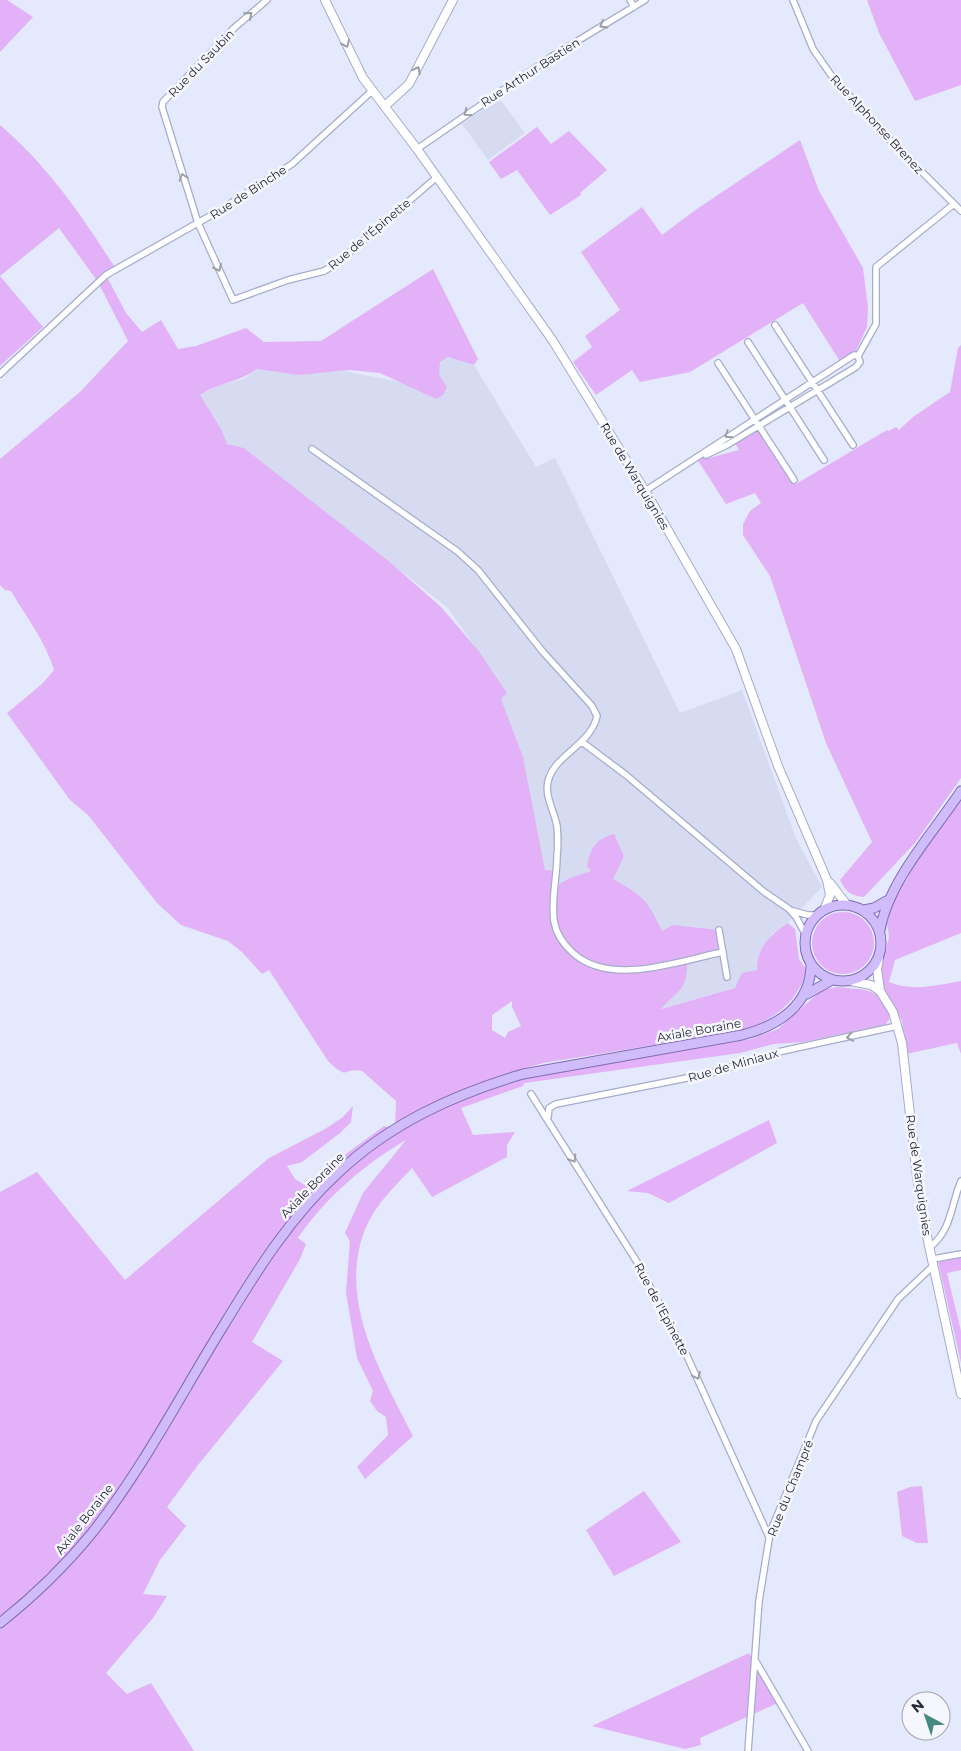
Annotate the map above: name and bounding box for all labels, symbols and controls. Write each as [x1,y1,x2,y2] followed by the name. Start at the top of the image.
[244,12,253,21] one-way arrow
[600,19,609,29] one-way arrow
[165,26,237,100] street label: Rue du Saubin
[478,34,582,110] street label: Rue Arthur Bastien
[340,39,350,48] one-way arrow
[411,66,421,75] one-way arrow
[827,72,927,176] street label: Rue Alphonse Brenez
[464,108,473,116] one-way arrow
[207,162,289,222] street label: Rue de Binche
[179,173,189,181] one-way arrow
[325,195,413,273] street label: Rue de l'Épinette
[212,263,222,272] one-way arrow
[597,420,673,532] street label: Rue de Warquignies
[725,429,734,439] one-way arrow
[656,1015,742,1045] street label: Axiale Boraine
[845,1031,854,1041] one-way arrow
[686,1045,780,1085] street label: Rue de Miniaux
[903,1113,935,1237] street label: Rue de Warquignies
[277,1149,347,1221] street label: Axiale Boraine
[567,1153,576,1162] one-way arrow
[631,1260,693,1358] street label: Rue de l'Epinette
[690,1371,701,1380] one-way arrow
[764,1437,816,1539] street label: Rue du Champré
[52,1481,116,1557] street label: Axiale Boraine
[901,1691,951,1741] north arrow
[908,1696,928,1717] text: N

